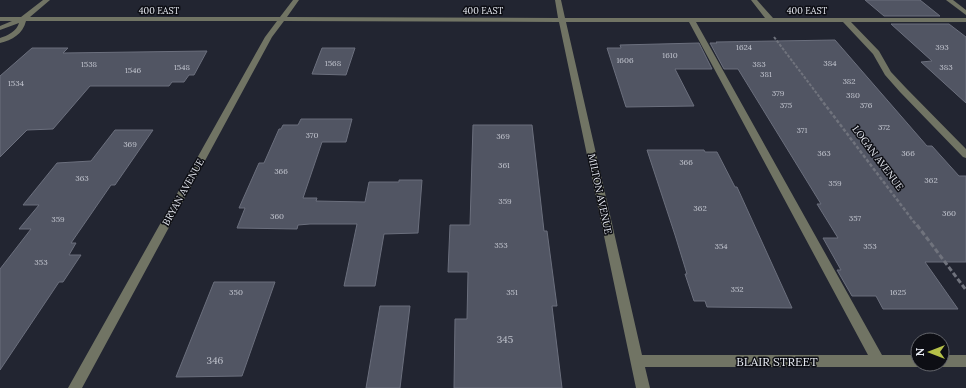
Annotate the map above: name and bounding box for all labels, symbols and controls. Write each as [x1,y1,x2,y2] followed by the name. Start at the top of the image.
[139,5,179,16] street label: 400 EAST
[463,5,503,16] street label: 400 EAST
[787,5,827,16] street label: 400 EAST
[736,42,753,52] house number: 1624
[935,42,949,52] house number: 393
[662,50,678,60] house number: 1610
[616,55,634,65] house number: 1606
[325,58,342,68] house number: 1568
[823,58,837,68] house number: 384
[81,59,98,69] house number: 1538
[752,59,766,69] house number: 383
[174,62,191,72] house number: 1548
[939,62,953,72] house number: 383
[125,65,141,75] house number: 1546
[760,69,772,79] house number: 381
[842,76,856,86] house number: 382
[8,78,25,88] house number: 1534
[772,88,785,98] house number: 379
[846,90,860,100] house number: 380
[780,100,792,110] house number: 375
[860,100,873,110] house number: 376
[878,122,890,132] house number: 372
[849,123,907,193] street label: LOGAN AVENUE
[797,125,808,135] house number: 371
[306,130,318,140] house number: 370
[496,131,510,141] house number: 369
[123,139,137,149] house number: 369
[817,148,831,158] house number: 363
[901,148,915,158] house number: 366
[585,152,615,236] street label: MILTON AVENUE
[159,156,207,228] street label: BRYAN AVENUE
[679,157,693,167] house number: 366
[498,160,510,170] house number: 361
[274,166,288,176] house number: 366
[75,173,89,183] house number: 363
[924,175,938,185] house number: 362
[828,178,842,188] house number: 359
[498,196,512,206] house number: 359
[693,203,707,213] house number: 362
[942,208,956,218] house number: 360
[270,211,284,221] house number: 360
[849,213,862,223] house number: 357
[51,214,65,224] house number: 359
[494,240,508,250] house number: 353
[714,241,728,251] house number: 354
[863,241,877,251] house number: 353
[34,257,48,267] house number: 353
[730,284,744,294] house number: 352
[229,287,243,297] house number: 350
[506,287,518,297] house number: 351
[890,287,906,297] house number: 1625
[910,332,950,372] north arrow
[497,333,513,346] house number: 345
[913,347,927,356] text: N
[207,354,224,367] house number: 346
[736,354,818,369] street label: BLAIR STREET

